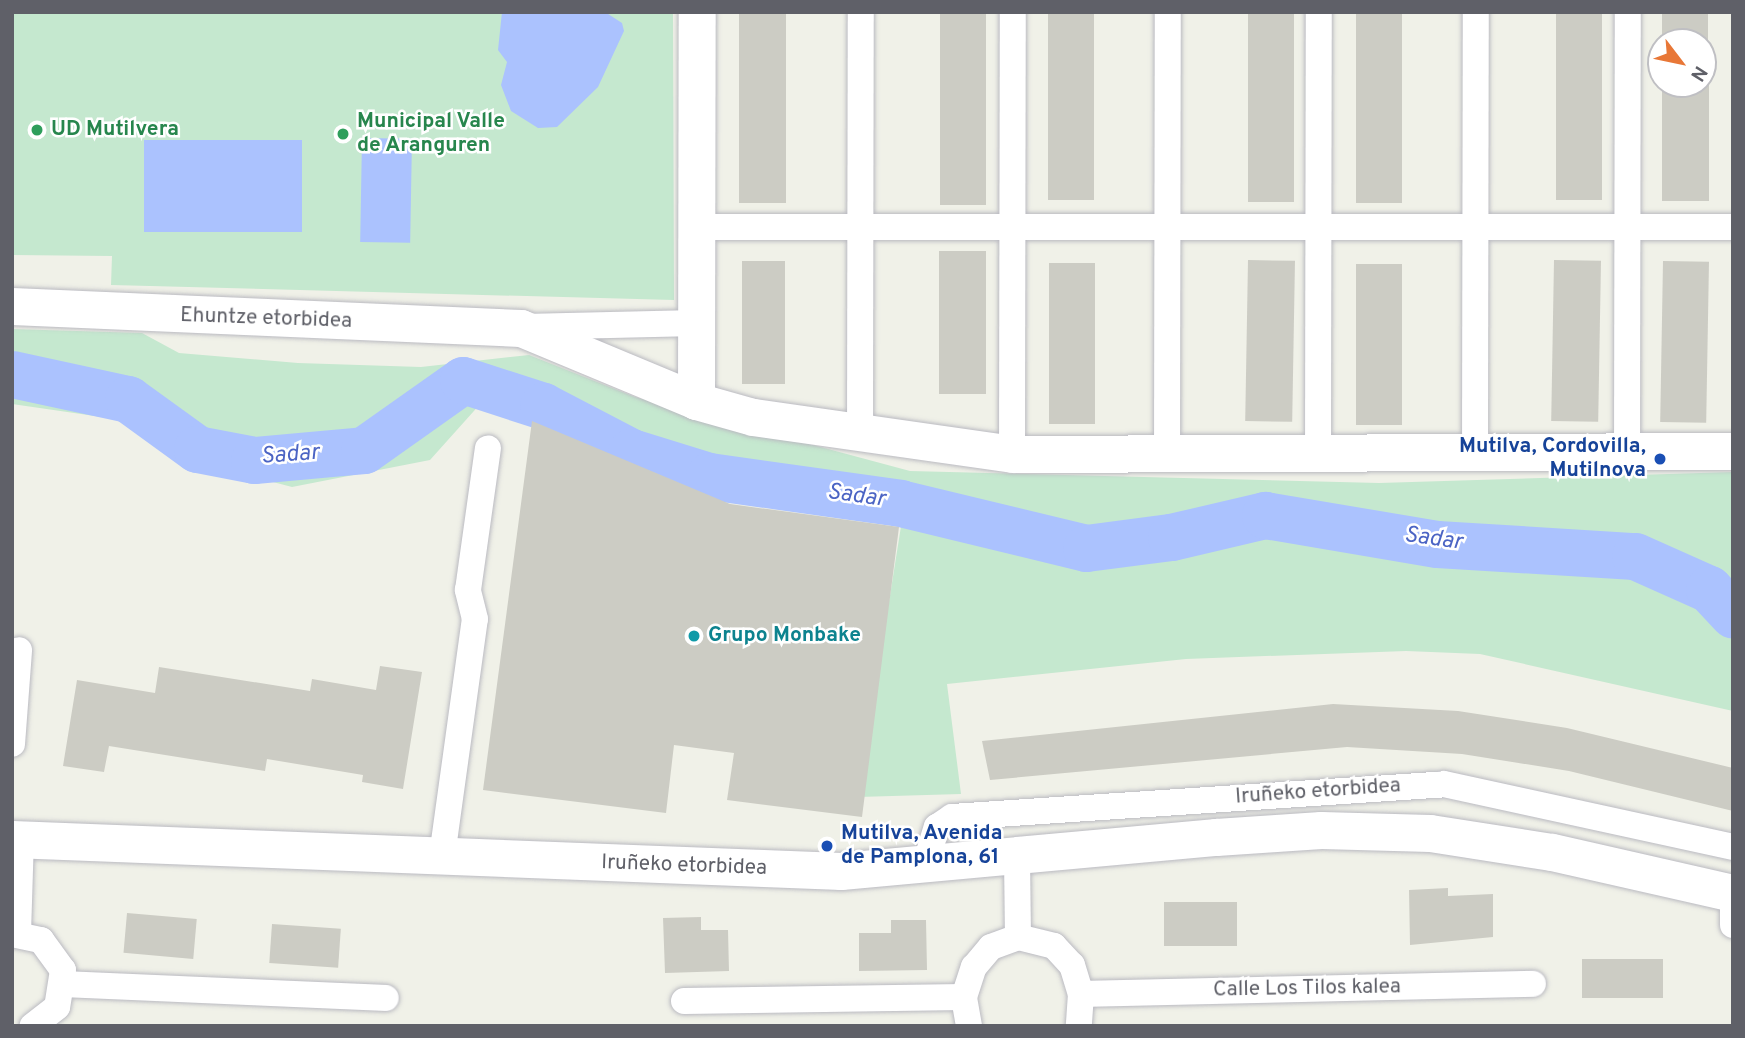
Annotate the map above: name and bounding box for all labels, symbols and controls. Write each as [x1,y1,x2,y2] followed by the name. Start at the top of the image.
[1647,28,1717,98] north arrow
[1684,61,1712,85] text: N
[357,109,506,159] place label: Municipal Valle de Aranguren
[51,117,179,143] place label: UD Mutilvera
[29,122,45,138] marker: UD Mutilvera
[335,126,351,142] marker: Municipal Valle de Aranguren
[180,303,352,335] street label: Ehuntze etorbidea
[1459,434,1646,484] place label: Mutilva, Cordovilla, Mutilnova
[260,440,320,472] water label: Sadar
[1652,451,1668,467] marker: Mutilva, Cordovilla, Mutilnova
[825,479,887,515] water label: Sadar
[1402,522,1464,558] water label: Sadar
[708,623,861,649] place label: Grupo Monbake
[686,628,702,644] marker: Grupo Monbake
[1234,774,1402,810] street label: Iruñeko etorbidea
[841,821,1003,871] place label: Mutilva, Avenida de Pamplona, 61
[819,838,835,854] marker: Mutilva, Avenida de Pamplona, 61
[601,851,767,881] street label: Iruñeko etorbidea
[1212,975,1402,1003] street label: Calle Los Tilos kalea

